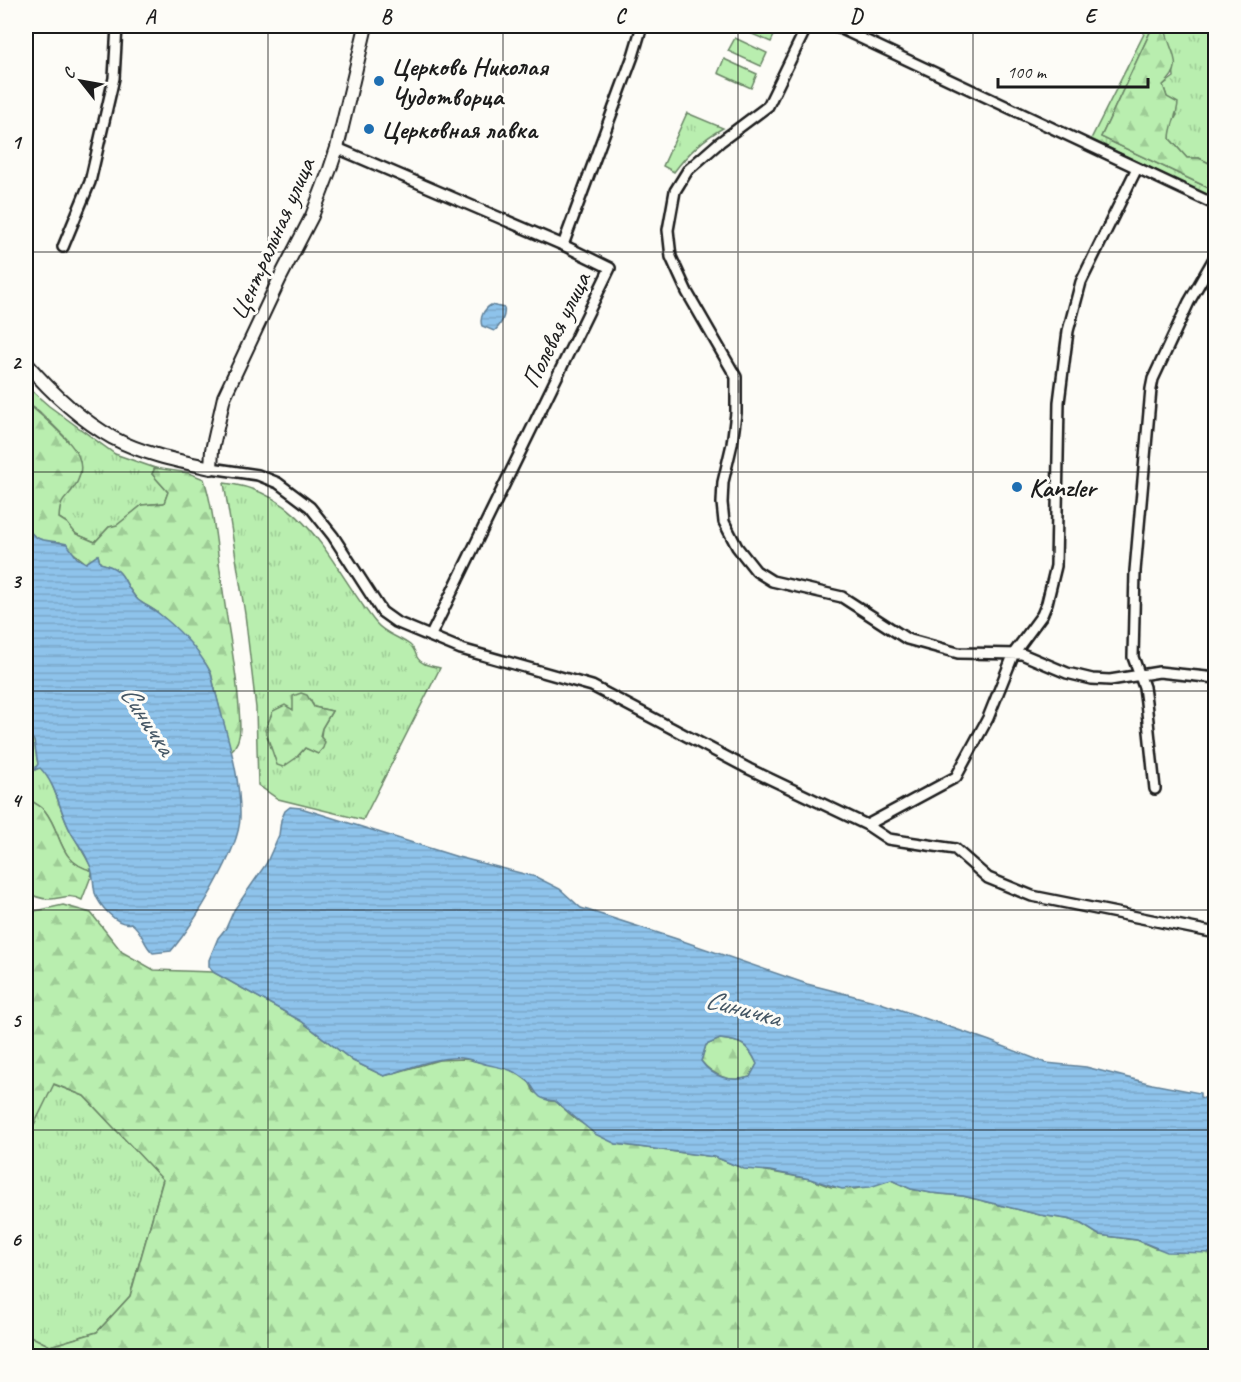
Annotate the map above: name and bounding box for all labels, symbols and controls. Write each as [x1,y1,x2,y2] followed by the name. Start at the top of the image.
[145,4,157,29] text: A
[381,4,393,29] text: B
[615,4,627,29] text: C
[850,4,864,29] text: D
[1085,4,1099,29] text: E
[391,50,550,113] place label: Церковь Николая Чудотворца
[51,51,111,111] north arrow
[998,51,1148,89] scale bar
[1007,61,1048,83] text: 100 m
[58,63,81,82] text: С
[372,74,386,88] marker: Церковь Николая Чудотворца
[381,113,539,146] place label: Церковная лавка
[362,122,376,136] marker: Церковная лавка
[12,130,23,155] text: 1
[222,151,323,325] street label: Центральная улица
[514,265,599,393] street label: Полевая улица
[12,350,23,375] text: 2
[1029,471,1098,504] place label: Kanzler
[1010,480,1024,494] marker: Kanzler
[12,569,23,594] text: 3
[113,679,185,764] water label: Синичка
[12,788,24,813] text: 4
[702,982,787,1035] water label: Синичка
[12,1008,23,1033] text: 5
[11,1227,22,1252] text: 6

